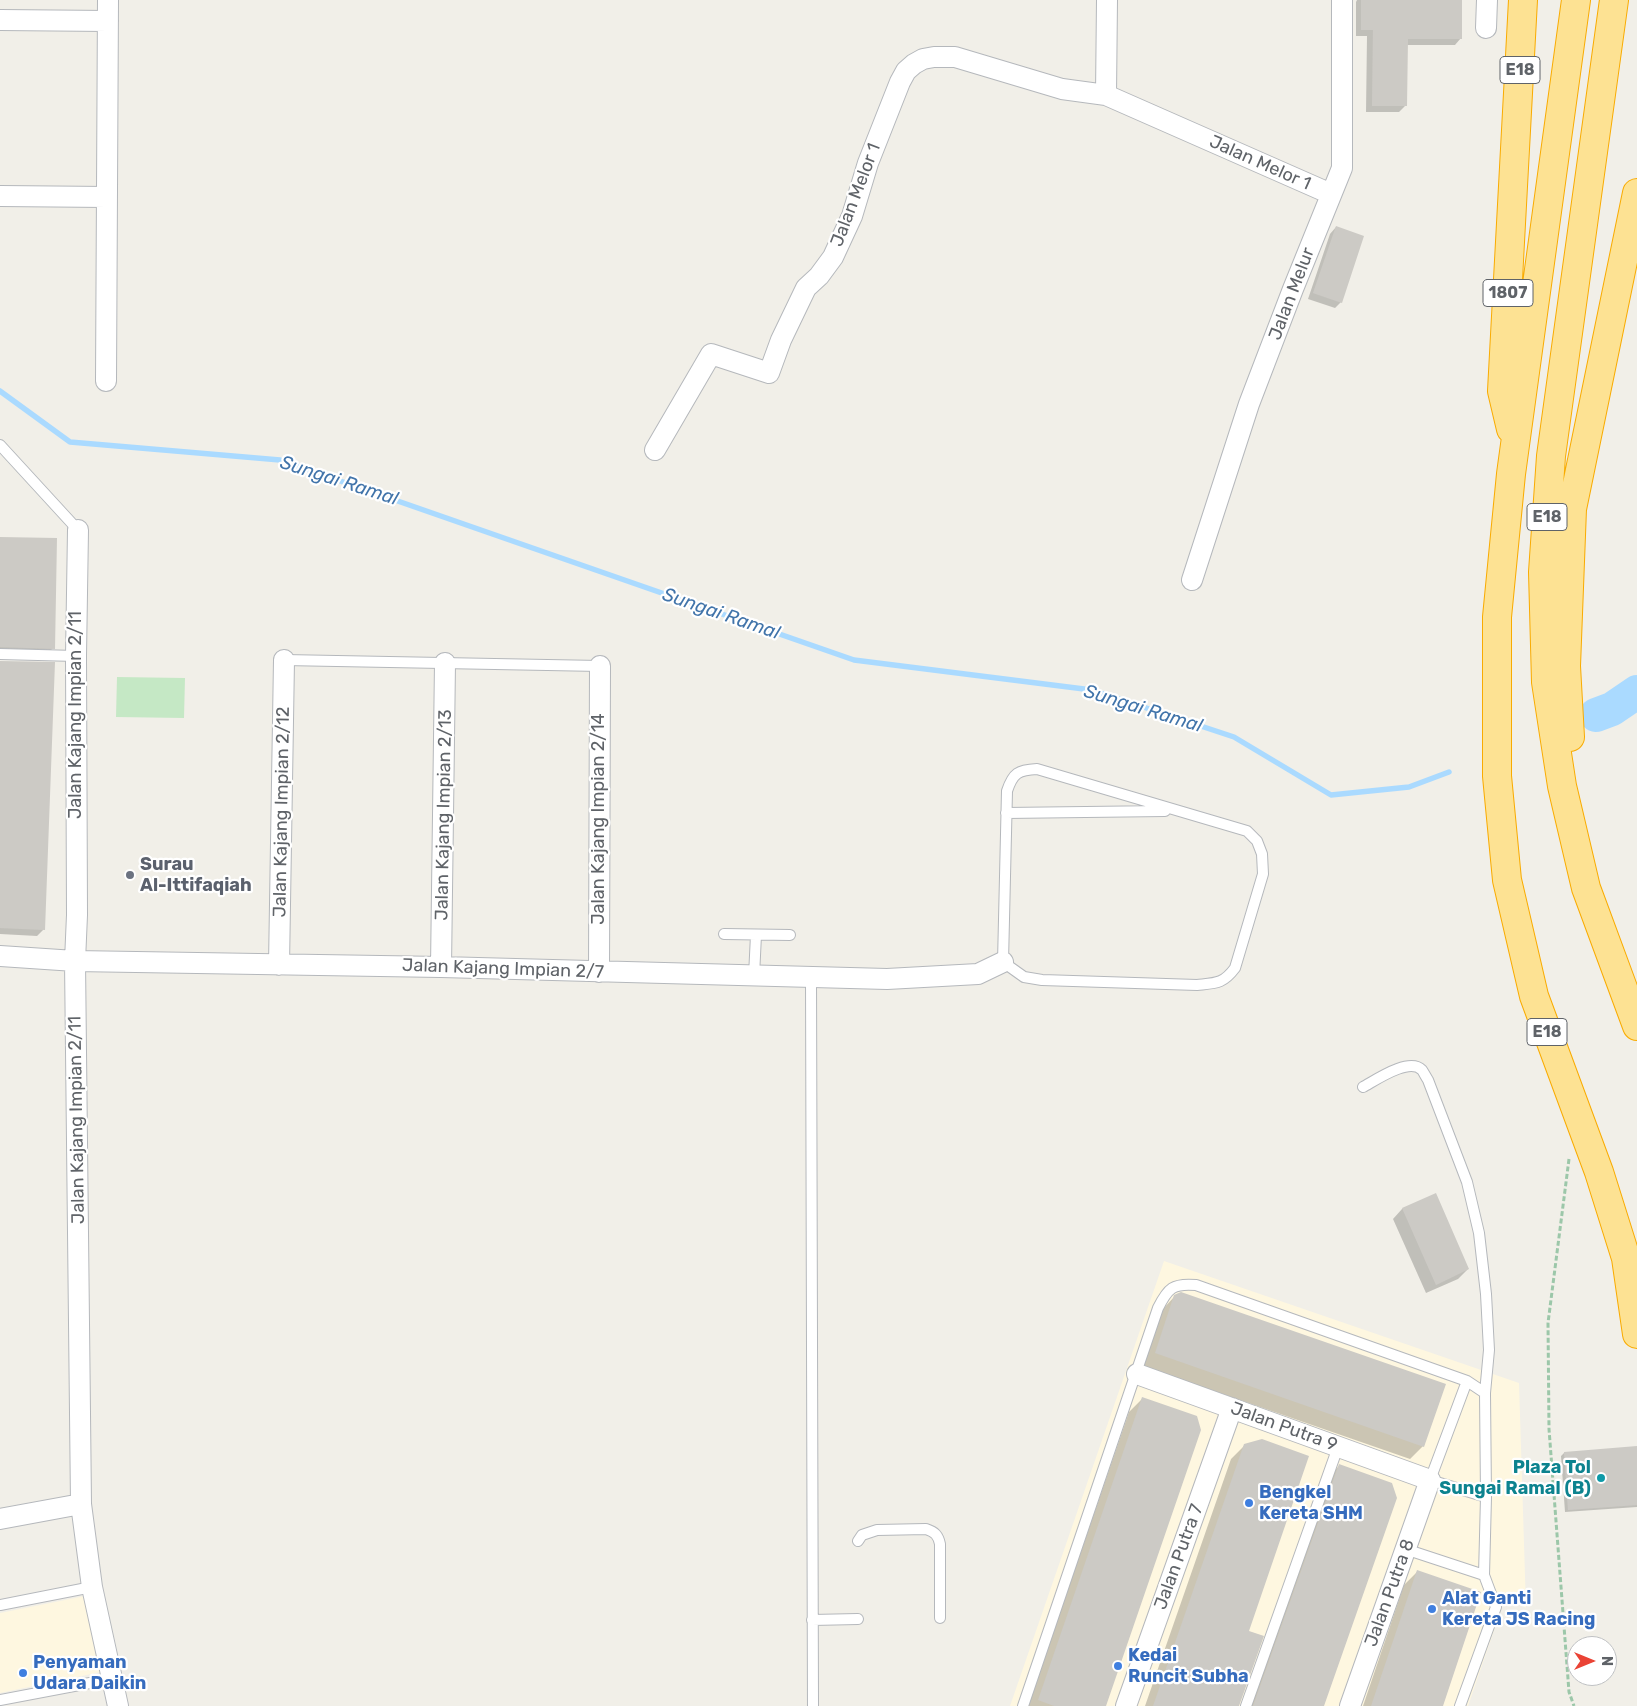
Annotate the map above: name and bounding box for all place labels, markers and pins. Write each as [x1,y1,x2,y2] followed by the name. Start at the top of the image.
[140,854,252,896] place label: Surau Al-Ittifaqiah
[124,869,136,881] marker: Surau Al-Ittifaqiah
[1439,1457,1591,1500] place label: Plaza Tol Sungai Ramal (B)
[1595,1472,1607,1484] marker: Plaza Tol Sungai Ramal (B)
[1259,1482,1363,1525] place label: Bengkel Kereta SHM
[1243,1497,1255,1509] marker: Bengkel Kereta SHM
[1442,1588,1595,1630] place label: Alat Ganti Kereta JS Racing
[1426,1603,1438,1615] marker: Alat Ganti Kereta JS Racing
[1128,1645,1249,1688] place label: Kedai Runcit Subha
[33,1652,146,1695] place label: Penyaman Udara Daikin
[1112,1660,1124,1672] marker: Kedai Runcit Subha
[17,1667,29,1679] marker: Penyaman Udara Daikin

